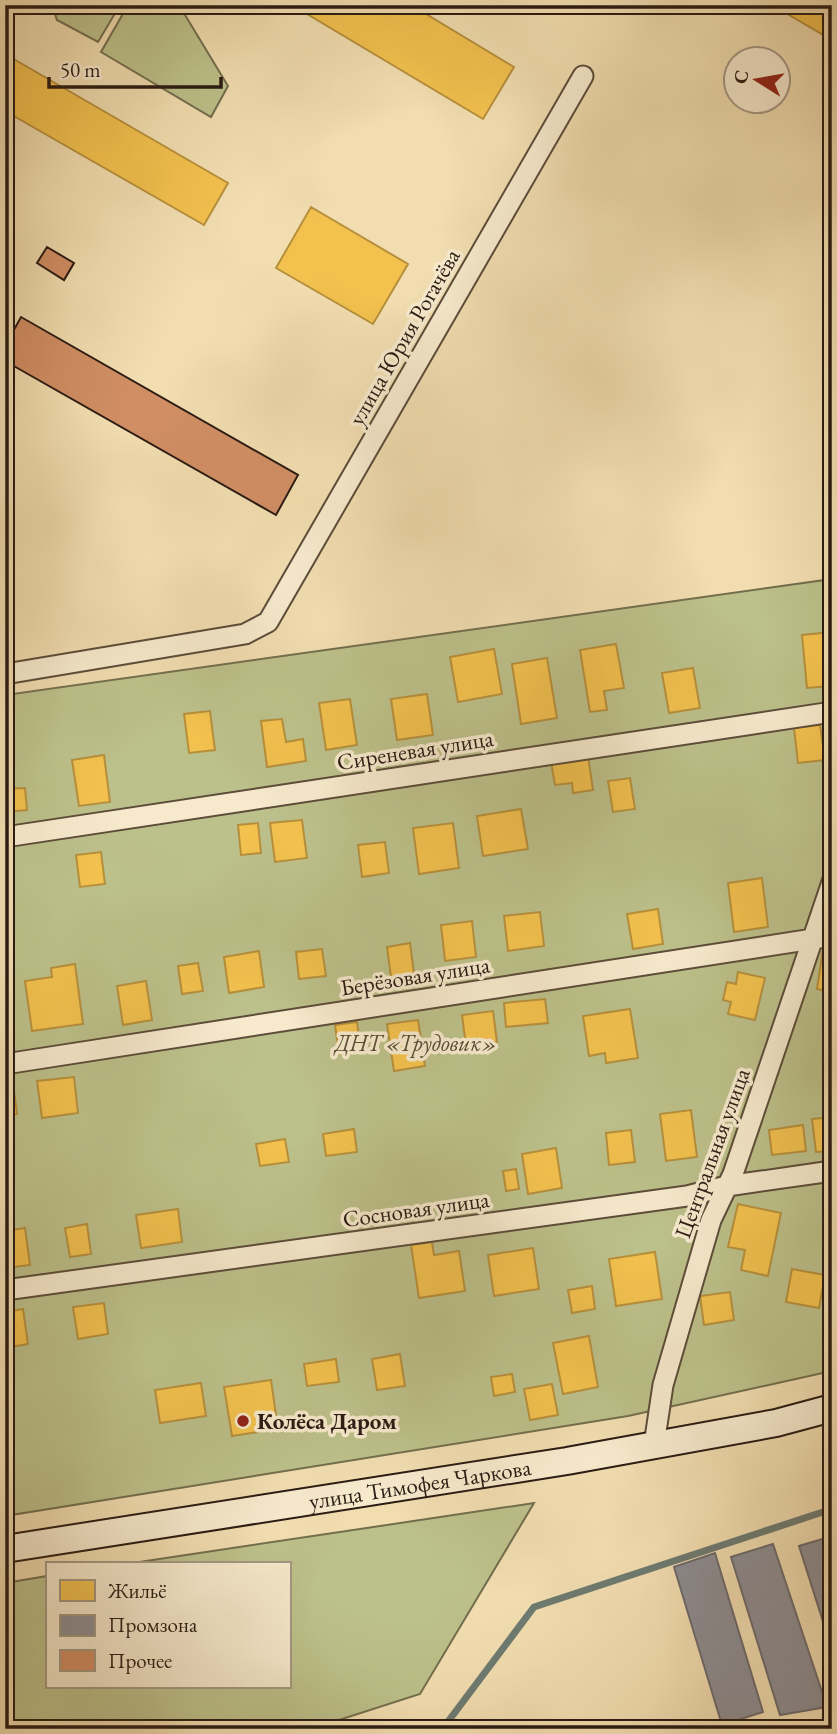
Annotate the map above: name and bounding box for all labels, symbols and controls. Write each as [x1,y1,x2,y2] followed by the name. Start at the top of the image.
[49,46,220,90] scale bar
[722,46,792,116] north arrow
[60,56,101,83] text: 50 m
[727,68,754,86] text: С
[341,243,467,431] street label: улица Юрия Рогачёва
[335,723,496,777] street label: Сиреневая улица
[338,949,493,1003] street label: Берёзовая улица
[333,1028,497,1058] park label: ДНТ «Трудовик»
[667,1063,757,1242] street label: Центральная улица
[341,1184,492,1234] street label: Сосновая улица
[257,1406,397,1436] place label: Колёса Даром
[235,1413,251,1429] marker: Колёса Даром
[307,1452,534,1516] street label: улица Тимофея Чаркова
[46,1562,290,1688] legend
[107,1577,167,1604] text: Жильё
[108,1611,198,1638] text: Промзона
[108,1647,172,1674] text: Прочее

